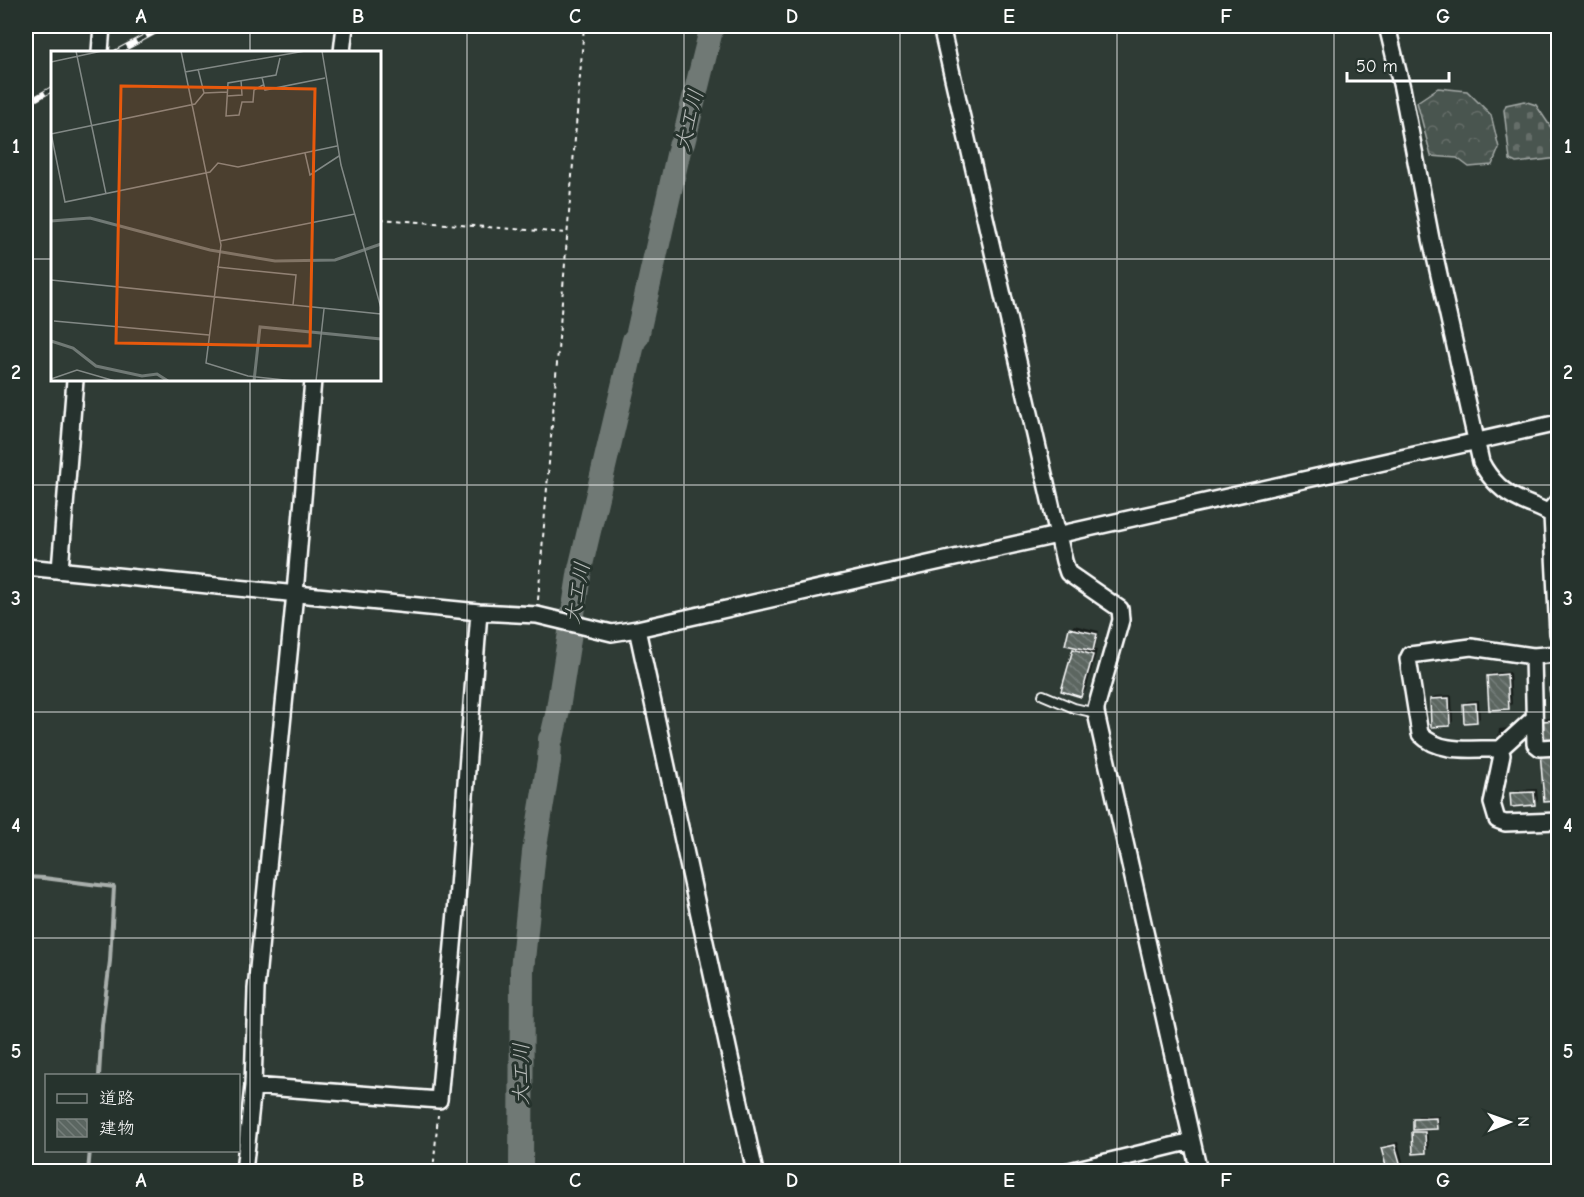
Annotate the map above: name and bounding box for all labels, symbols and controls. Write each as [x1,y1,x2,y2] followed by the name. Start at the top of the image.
[135,5,147,28] text: A
[352,5,364,28] text: B
[569,5,581,28] text: C
[786,5,798,28] text: D
[1003,5,1015,28] text: E
[1220,5,1232,28] text: F
[1436,5,1450,28] text: G
[1347,45,1449,83] scale bar
[51,51,381,381] inset map
[1356,56,1398,77] text: 50 m
[670,87,708,153] water label: 大工川
[12,135,20,158] text: 1
[1564,135,1572,158] text: 1
[11,361,21,384] text: 2
[1563,361,1573,384] text: 2
[560,560,594,626] water label: 大工川
[11,587,21,610] text: 3
[1563,587,1573,610] text: 3
[11,814,21,837] text: 4
[1563,814,1573,837] text: 4
[11,1040,21,1063] text: 5
[1563,1040,1573,1063] text: 5
[509,1043,533,1106] water label: 大工川
[45,1074,240,1152] legend
[99,1088,135,1109] text: 道路
[1479,1092,1539,1152] north arrow
[1514,1116,1532,1127] text: N
[99,1118,135,1139] text: 建物
[135,1169,147,1192] text: A
[352,1169,364,1192] text: B
[569,1169,581,1192] text: C
[786,1169,798,1192] text: D
[1003,1169,1015,1192] text: E
[1220,1169,1232,1192] text: F
[1436,1169,1450,1192] text: G

